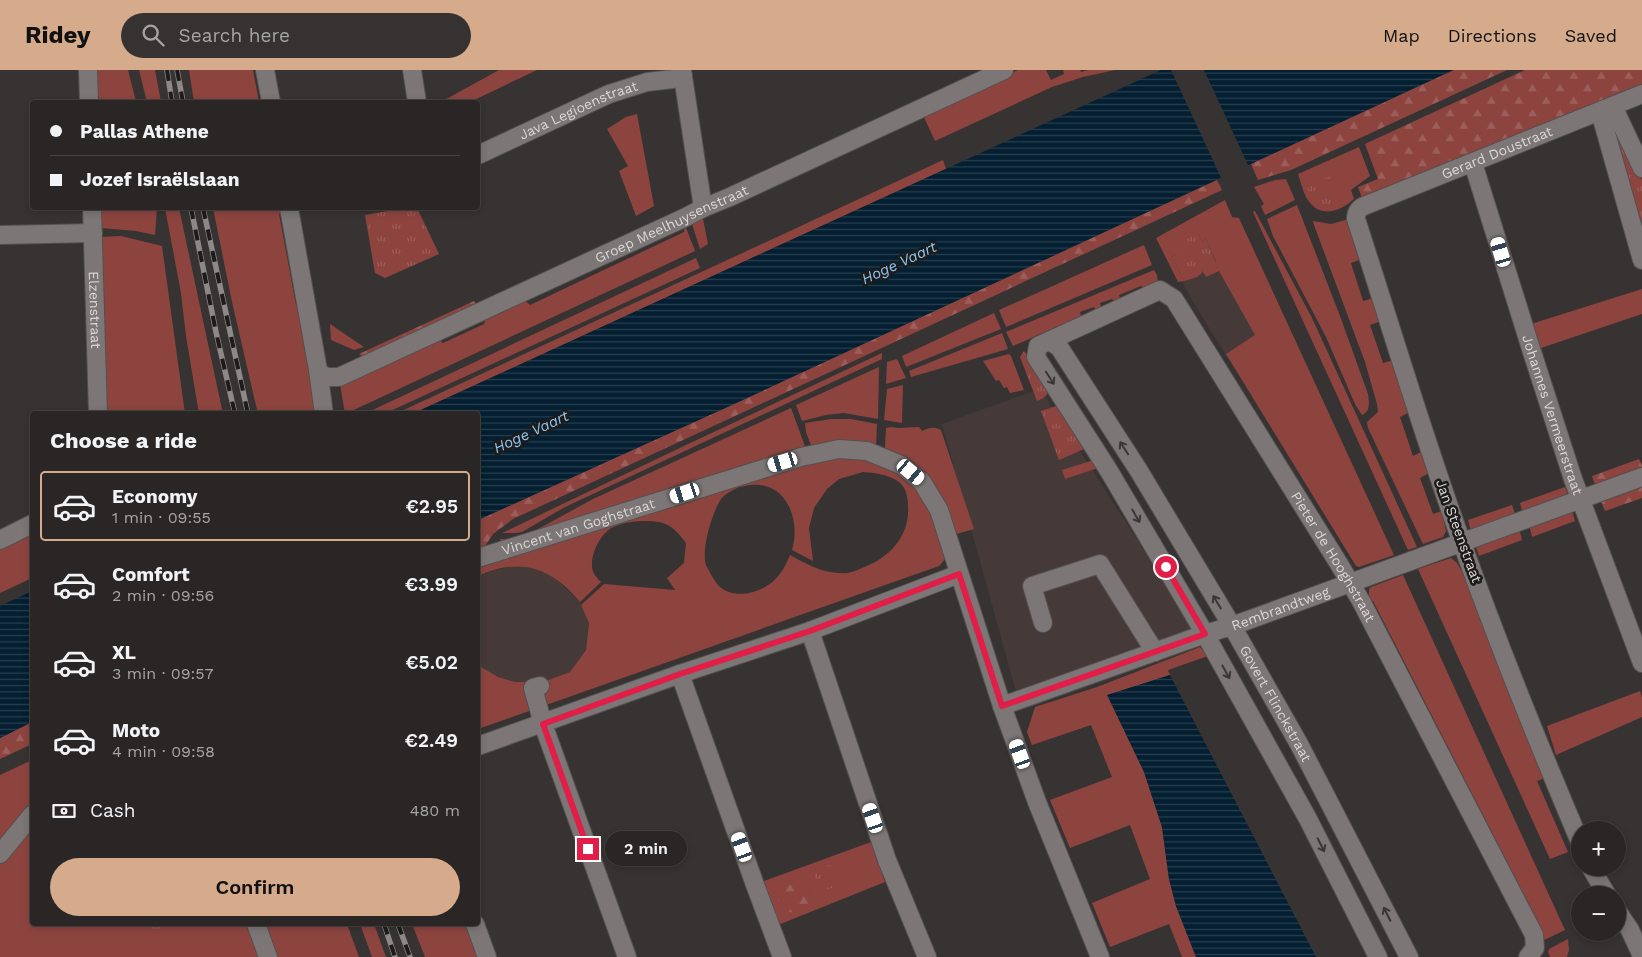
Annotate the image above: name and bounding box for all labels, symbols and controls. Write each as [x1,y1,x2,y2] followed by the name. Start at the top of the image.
[121,13,471,58] search box
[25,21,91,49] text: Ridey
[139,21,167,49] icon: search
[179,24,290,47] text: Search here
[1383,25,1420,46] text: Map
[1448,25,1537,46] text: Directions
[1565,25,1617,46] text: Saved
[516,77,640,143] street label: Java Legioenstraat
[80,120,209,143] text: Pallas Athene
[1439,123,1555,182] street label: Gerard Doustraat
[80,168,240,191] text: Jozef Israëlslaan
[592,182,751,266] street label: Groep Meelhuysenstraat
[1489,235,1512,269] car
[859,237,940,288] water label: Hoge Vaart
[86,271,104,349] street label: Elzenstraat
[1519,333,1586,497] street label: Johannes Vermeerstraat
[1045,371,1055,385] one-way arrow
[491,406,572,457] water label: Hoge Vaart
[50,428,197,453] text: Choose a ride
[1119,441,1129,455] one-way arrow
[766,450,799,474] car
[894,457,927,487] car
[1433,477,1485,585] street label: Jan Steenstraat
[668,481,701,505] car
[52,484,97,529] icon: car
[112,485,197,508] text: Economy
[1288,489,1378,625] street label: Pieter de Hooghstraat
[405,495,458,518] text: €2.95
[500,495,657,558] street label: Vincent van Goghstraat
[112,508,211,527] text: 1 min · 09:55
[1131,509,1141,524] one-way arrow
[1155,556,1177,578] route start
[52,562,97,607] icon: car
[112,563,190,586] text: Comfort
[405,573,458,596] text: €3.99
[1229,583,1332,634] street label: Rembrandtweg
[112,586,214,605] text: 2 min · 09:56
[1211,595,1221,610] one-way arrow
[52,640,97,685] icon: car
[112,641,136,664] text: XL
[1237,642,1315,765] street label: Govert Flinckstraat
[405,651,458,674] text: €5.02
[112,664,214,683] text: 3 min · 09:57
[1222,664,1231,679] one-way arrow
[52,718,97,763] icon: car
[112,719,160,742] text: Moto
[404,729,458,752] text: €2.49
[1007,737,1032,771] car
[112,742,215,761] text: 4 min · 09:58
[50,797,78,825] icon: cash
[90,799,136,822] text: Cash
[410,801,460,820] text: 480 m
[861,801,884,835] car
[1571,821,1626,941] map controls
[1571,821,1626,876] button: +
[729,830,754,864] car
[606,832,688,866] callout: 2 min
[1317,837,1326,852] one-way arrow
[577,838,599,860] route end
[624,839,668,858] text: 2 min
[50,858,460,916] button: Confirm
[1571,886,1626,941] button: −
[1382,906,1392,921] one-way arrow

